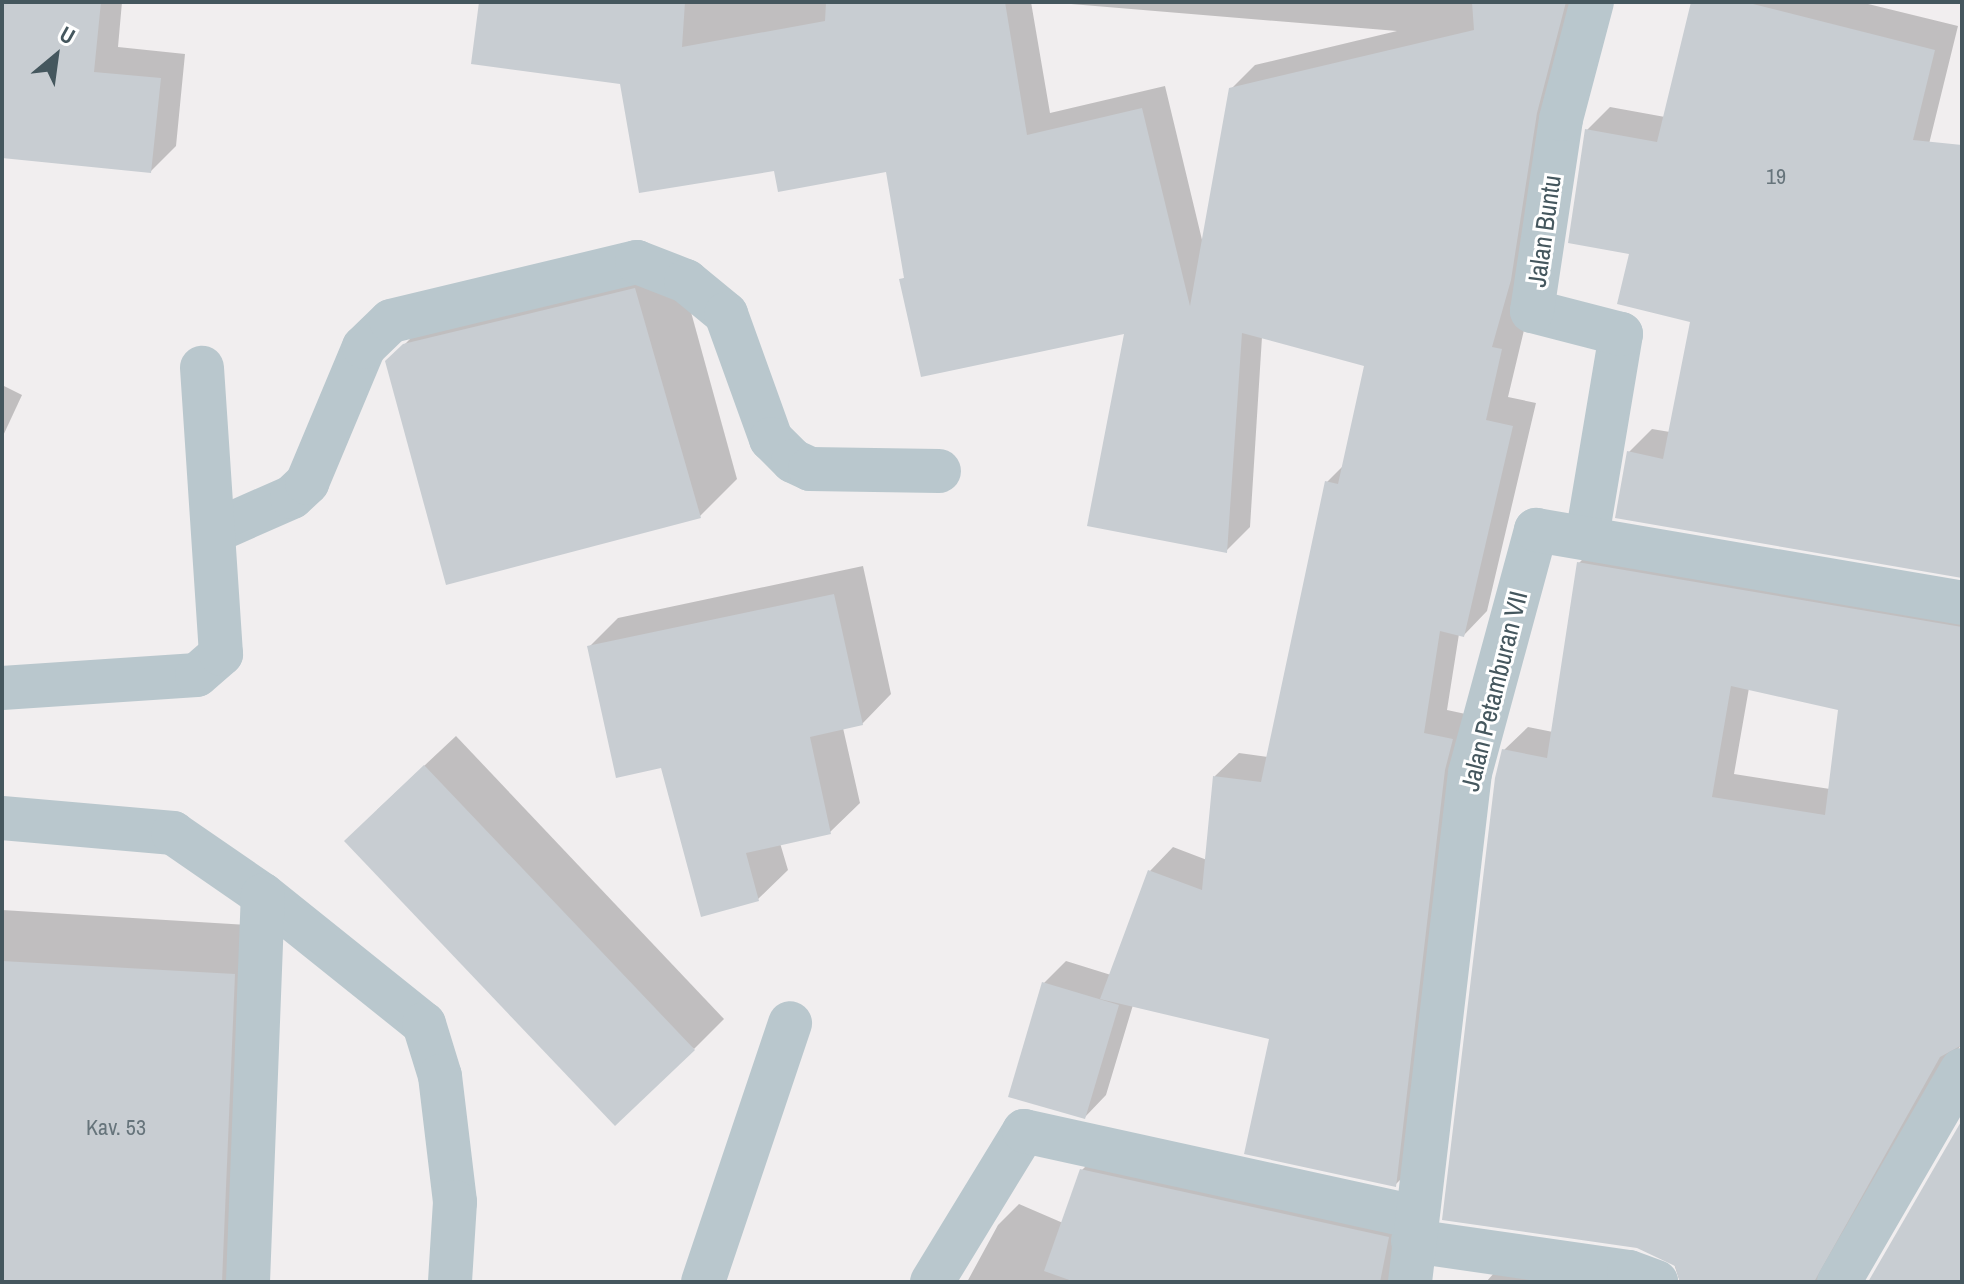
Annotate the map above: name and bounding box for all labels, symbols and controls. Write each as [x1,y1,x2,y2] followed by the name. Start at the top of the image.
[16,16,96,96] north arrow
[55,19,81,51] text: U
[1766,164,1786,190] house number: 19
[1521,173,1567,289] street label: Jalan Buntu
[1454,588,1534,794] street label: Jalan Petamburan VII
[86,1115,146,1141] house number: Kav. 53

